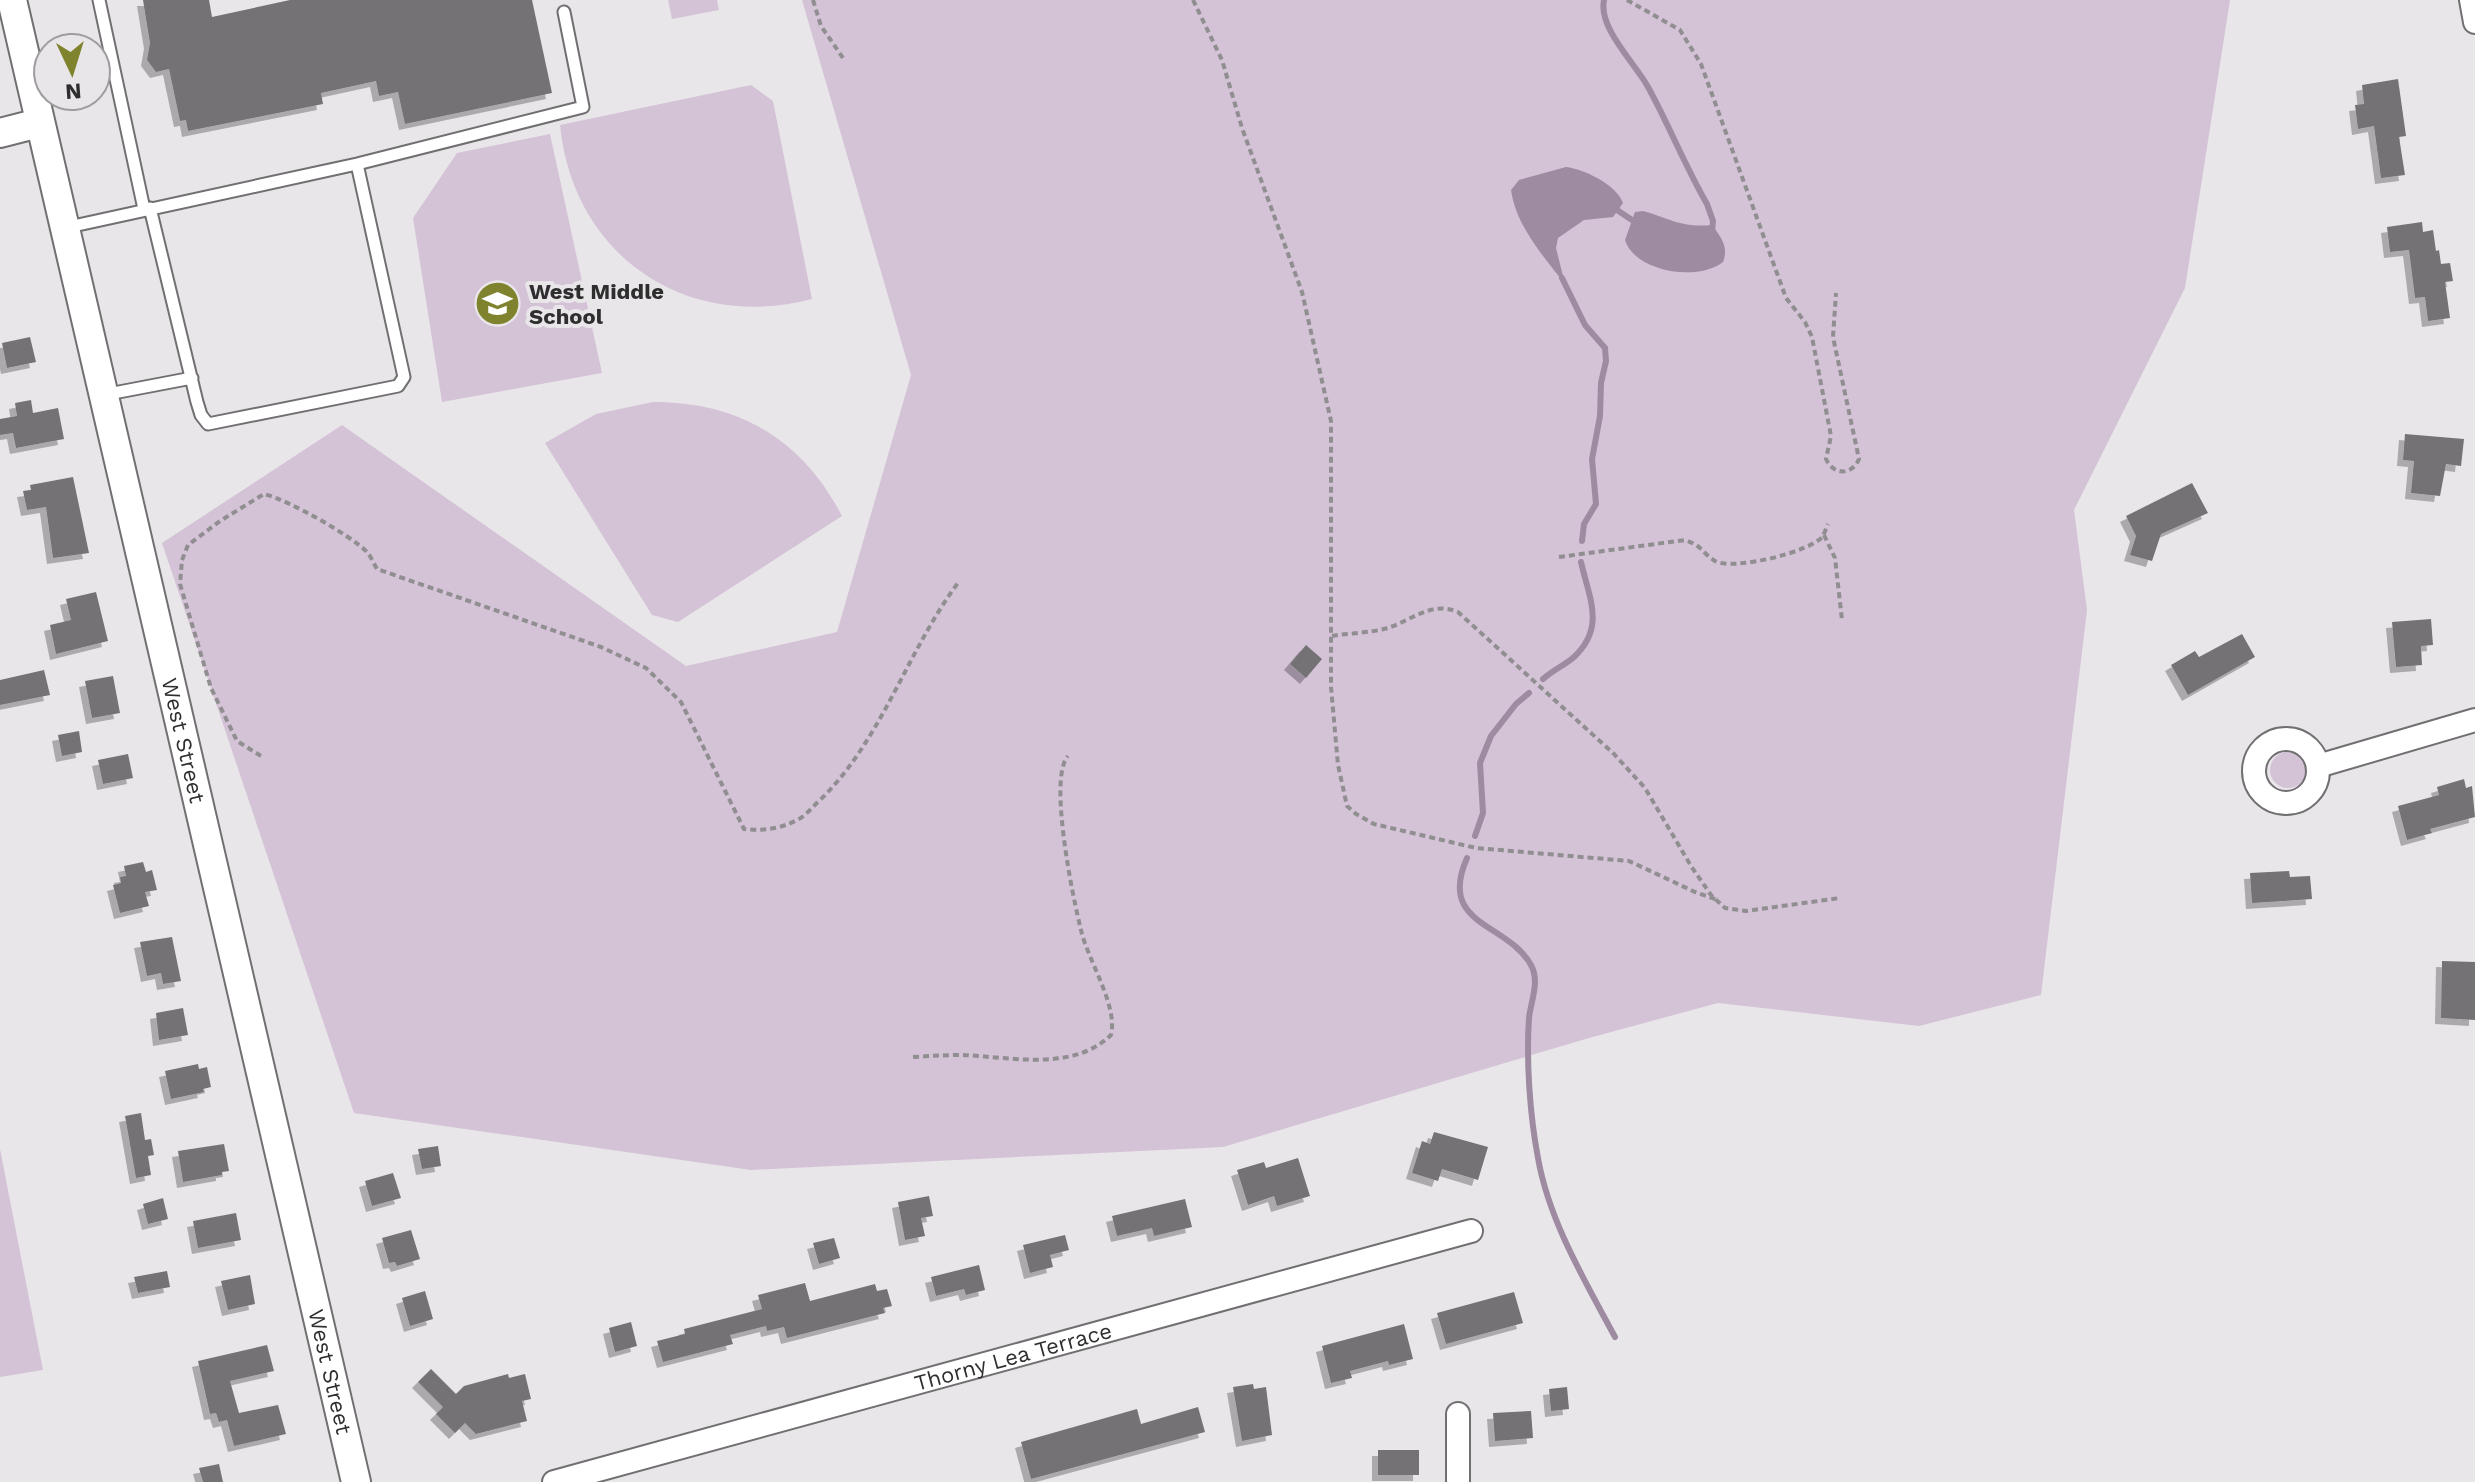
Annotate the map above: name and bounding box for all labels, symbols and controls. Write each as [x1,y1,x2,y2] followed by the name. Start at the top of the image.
[32,32,112,112] north arrow
[64,78,82,104] text: N
[529,279,664,329] place label: West Middle School
[474,280,522,328] school or university icon: West Middle School
[157,675,210,805] street label: West Street
[304,1307,357,1437] street label: West Street
[912,1317,1115,1395] street label: Thorny Lea Terrace

